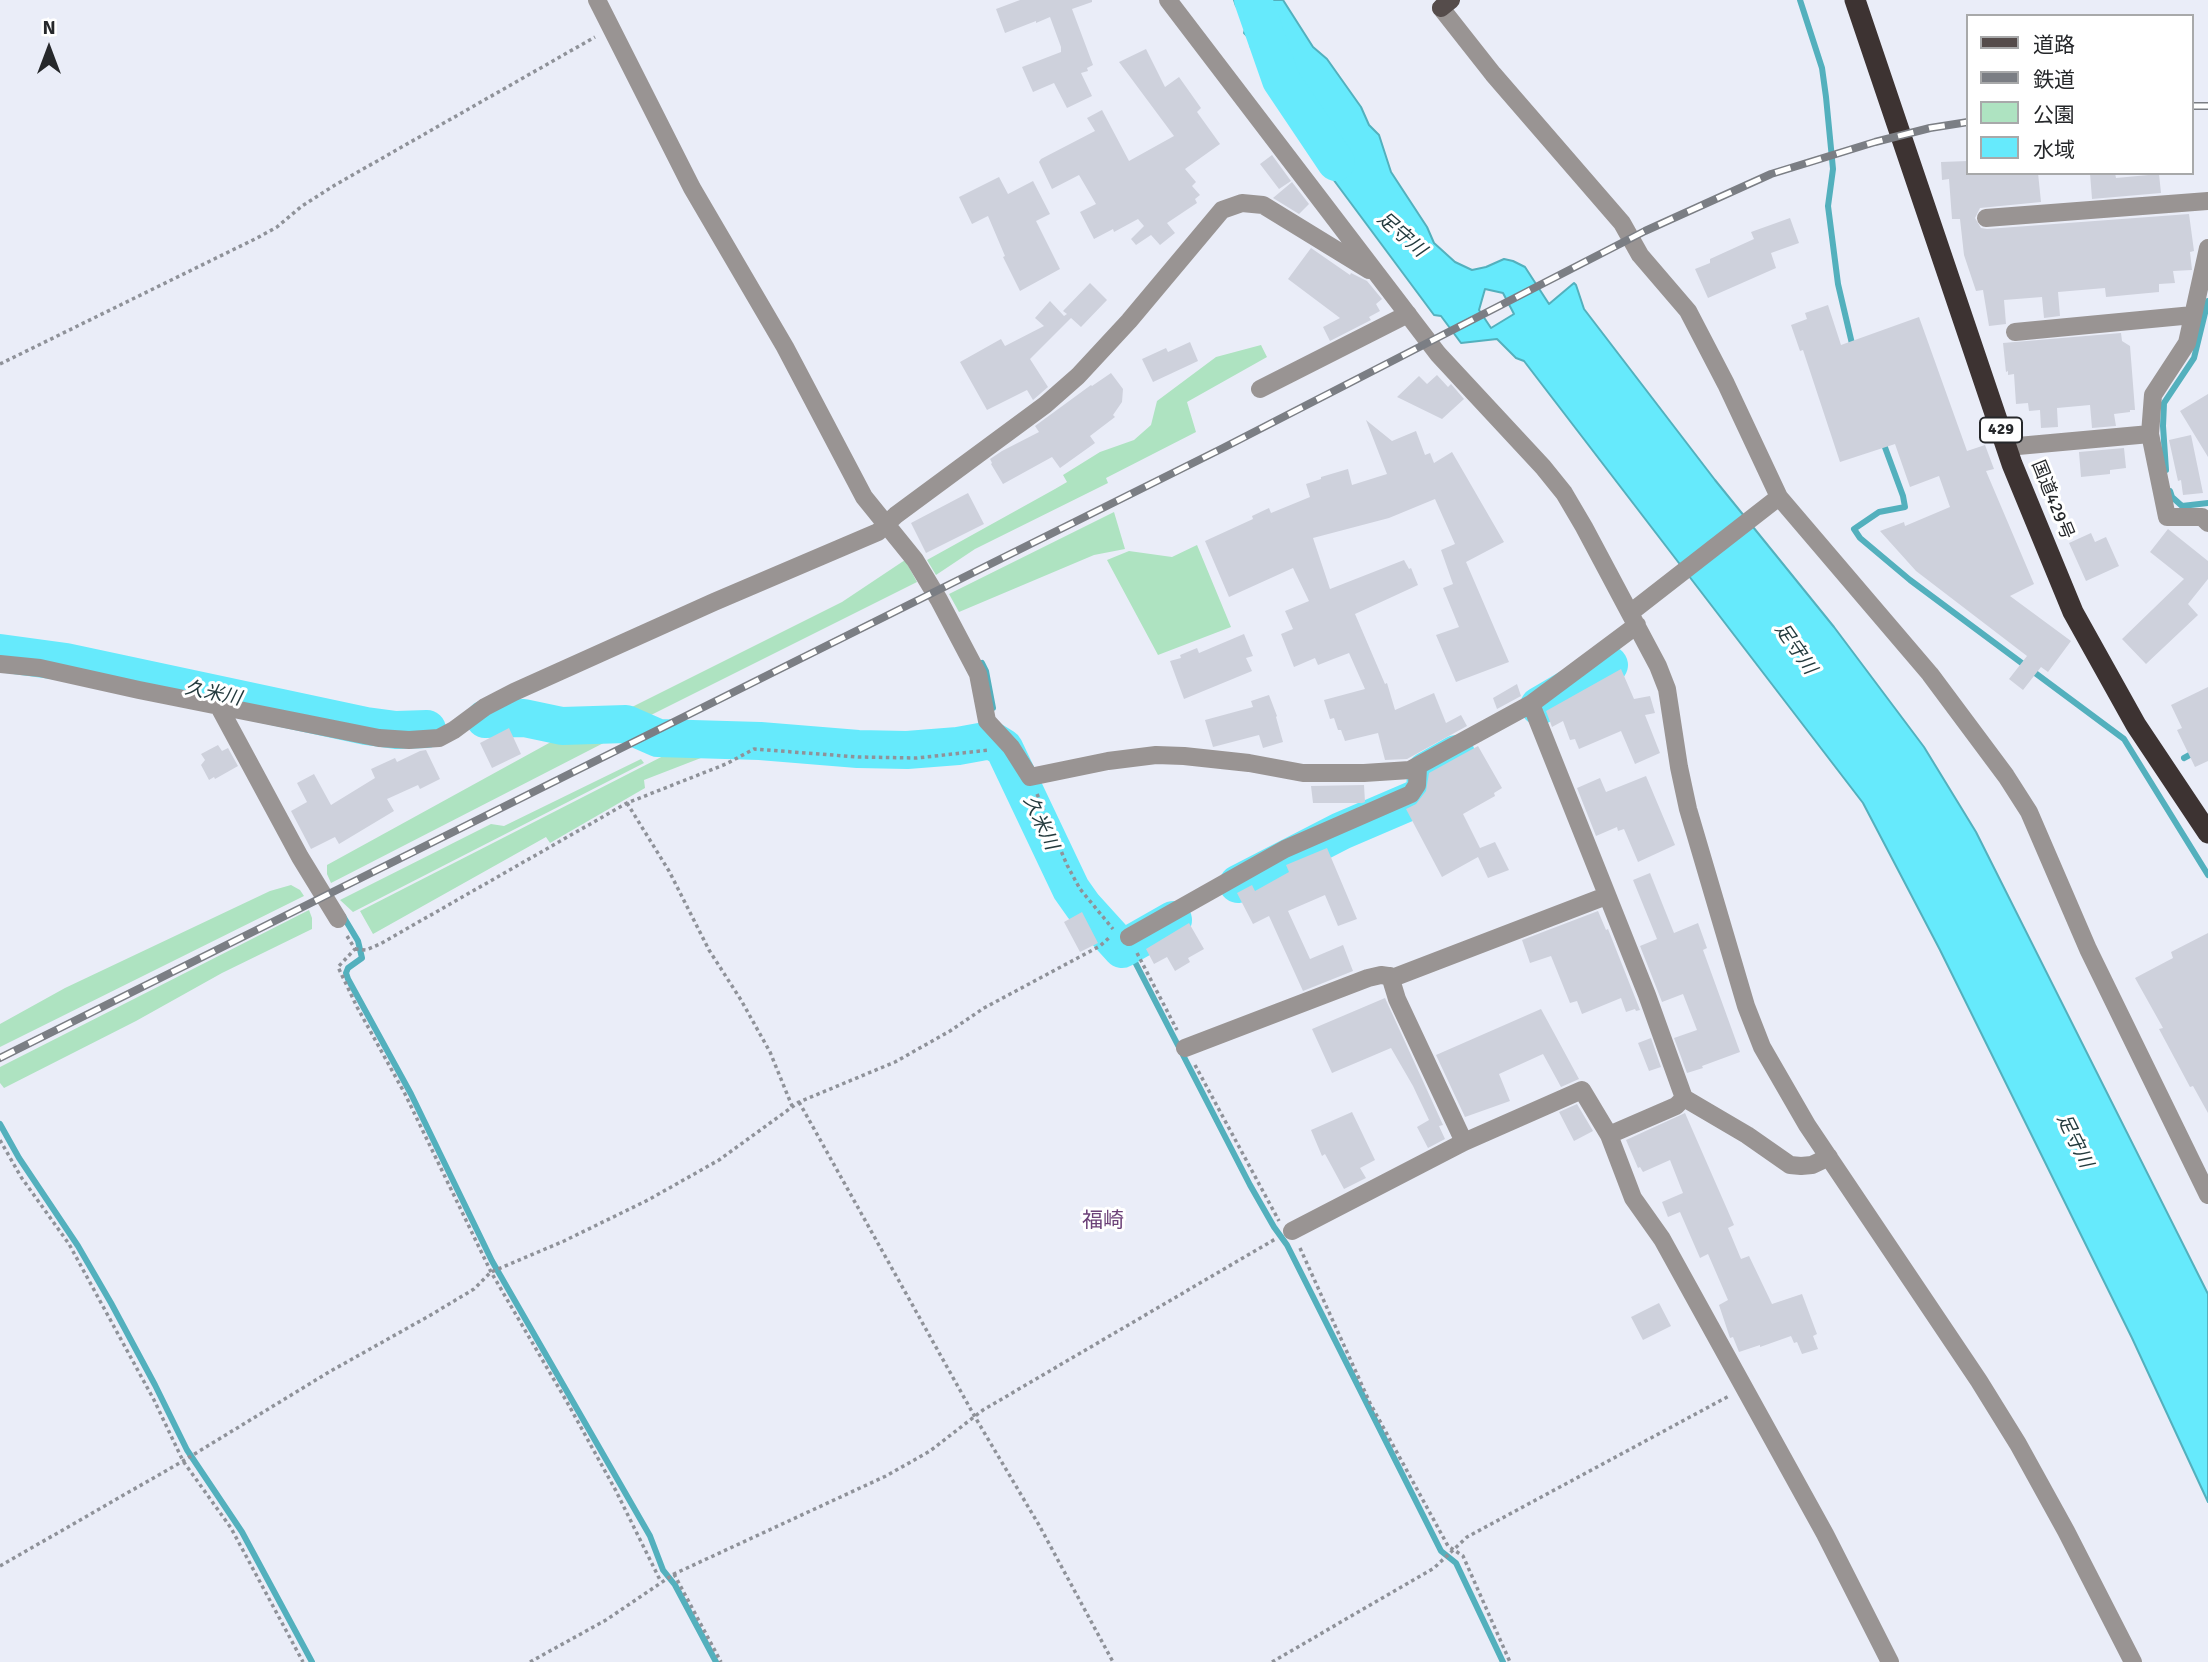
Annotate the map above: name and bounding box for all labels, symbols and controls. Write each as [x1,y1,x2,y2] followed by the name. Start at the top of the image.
[14,14,84,84] north arrow
[1966,14,2194,175] legend
[42,16,56,40] text: N
[2033,32,2075,58] text: 道路
[2033,67,2075,93] text: 鉄道
[2033,102,2075,128] text: 公園
[2033,137,2075,163] text: 水域
[1372,208,1430,262] water label: 足守川
[1980,418,2022,442] road number: 429
[2026,457,2078,543] street label: 国道429号
[1769,619,1821,679] water label: 足守川
[183,677,243,711] water label: 久米川
[1018,792,1062,854] water label: 久米川
[2051,1110,2097,1172] water label: 足守川
[1082,1208,1124,1234] district label: 福崎

